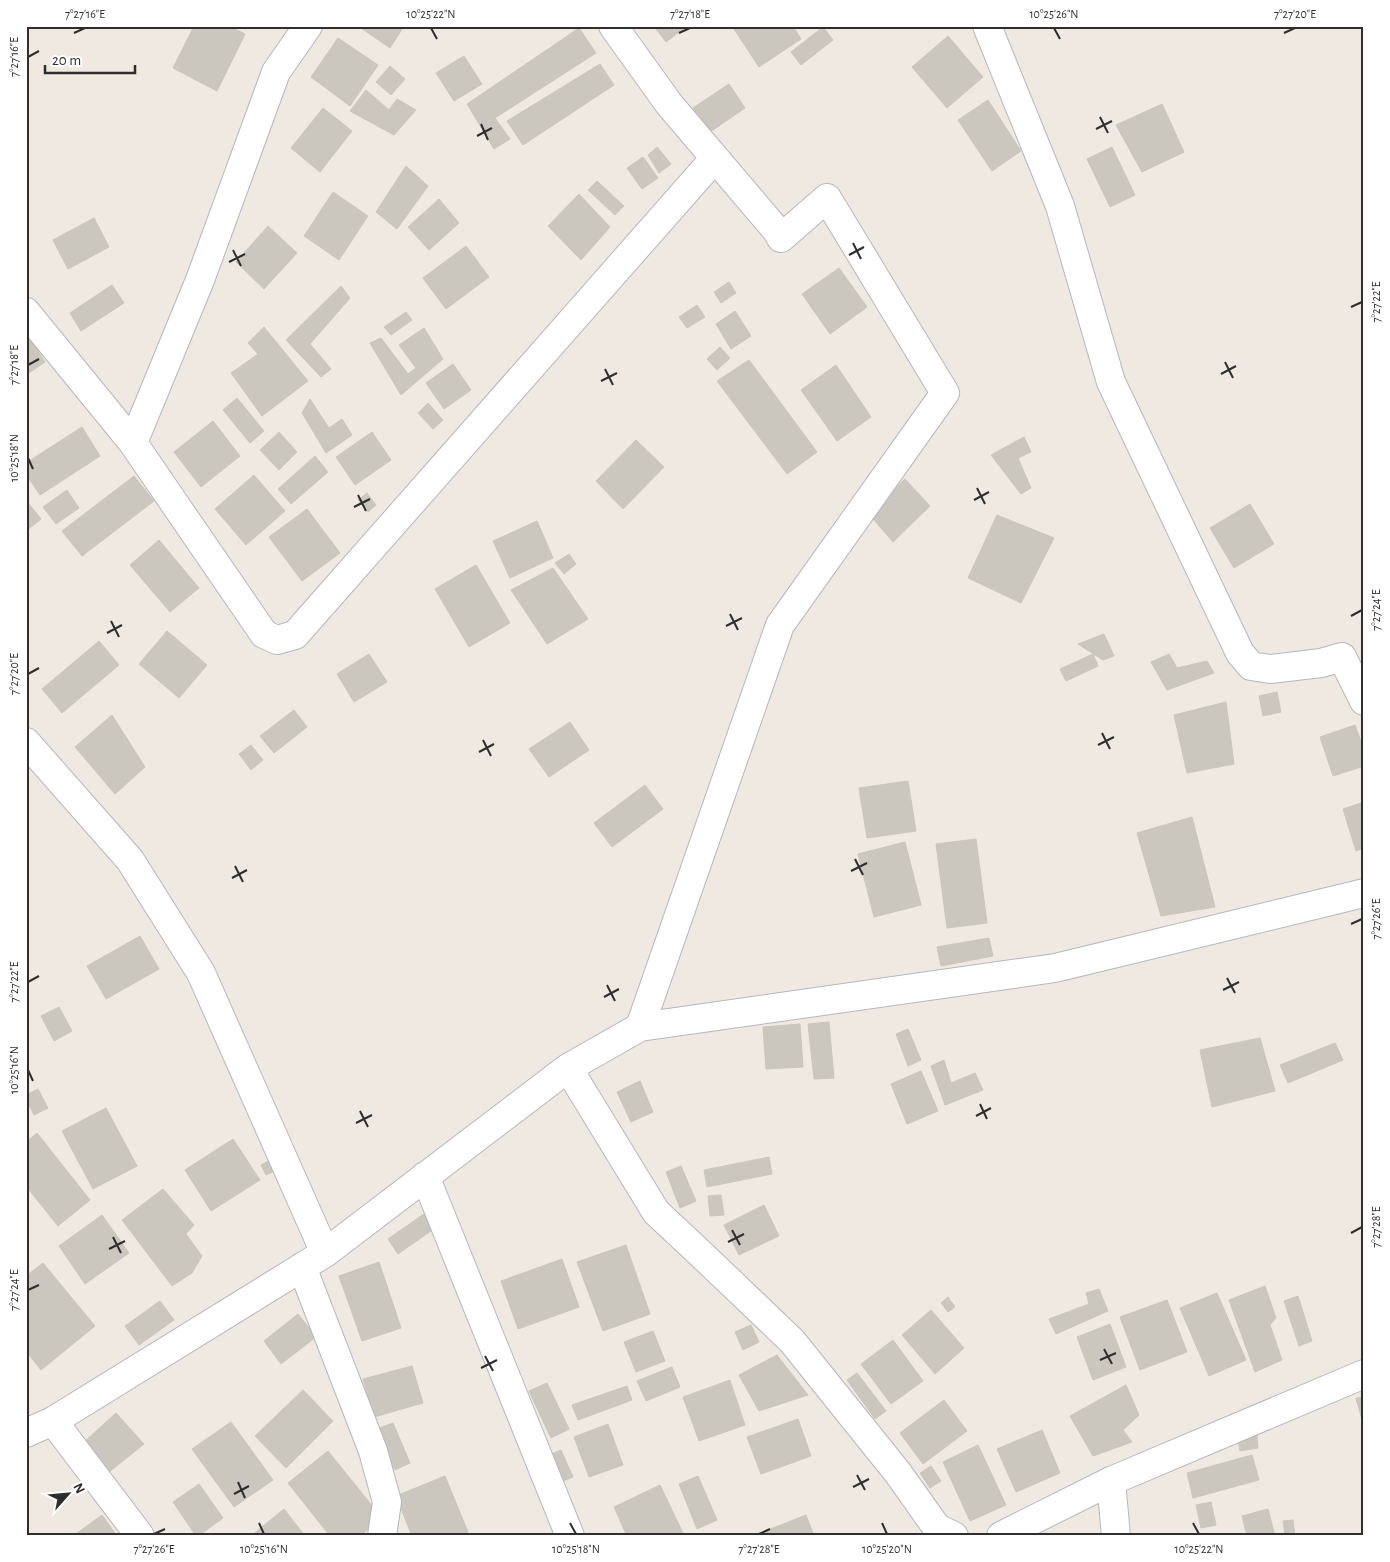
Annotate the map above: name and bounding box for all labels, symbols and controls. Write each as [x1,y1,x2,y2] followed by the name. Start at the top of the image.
[65,8,105,20] text: 7°27'16"E
[407,8,455,20] text: 10°25'22"N
[670,8,710,20] text: 7°27'18"E
[1029,8,1079,20] text: 10°25'26"N
[1274,8,1316,20] text: 7°27'20"E
[8,37,20,77] text: 7°27'16"E
[45,42,135,74] scale bar
[52,53,81,68] text: 20 m
[1370,281,1382,323] text: 7°27'22"E
[8,345,20,385] text: 7°27'18"E
[8,434,20,482] text: 10°25'18"N
[1370,589,1382,631] text: 7°27'24"E
[8,653,20,695] text: 7°27'20"E
[1370,898,1382,940] text: 7°27'26"E
[8,961,20,1003] text: 7°27'22"E
[8,1046,20,1094] text: 10°25'16"N
[1370,1206,1382,1248] text: 7°27'28"E
[8,1269,20,1311] text: 7°27'24"E
[42,1470,92,1520] north arrow
[70,1481,87,1496] text: N
[133,1543,175,1555] text: 7°27'26"E
[240,1543,288,1555] text: 10°25'16"N
[552,1543,600,1555] text: 10°25'18"N
[738,1543,780,1555] text: 7°27'28"E
[862,1543,912,1555] text: 10°25'20"N
[1175,1543,1223,1555] text: 10°25'22"N

